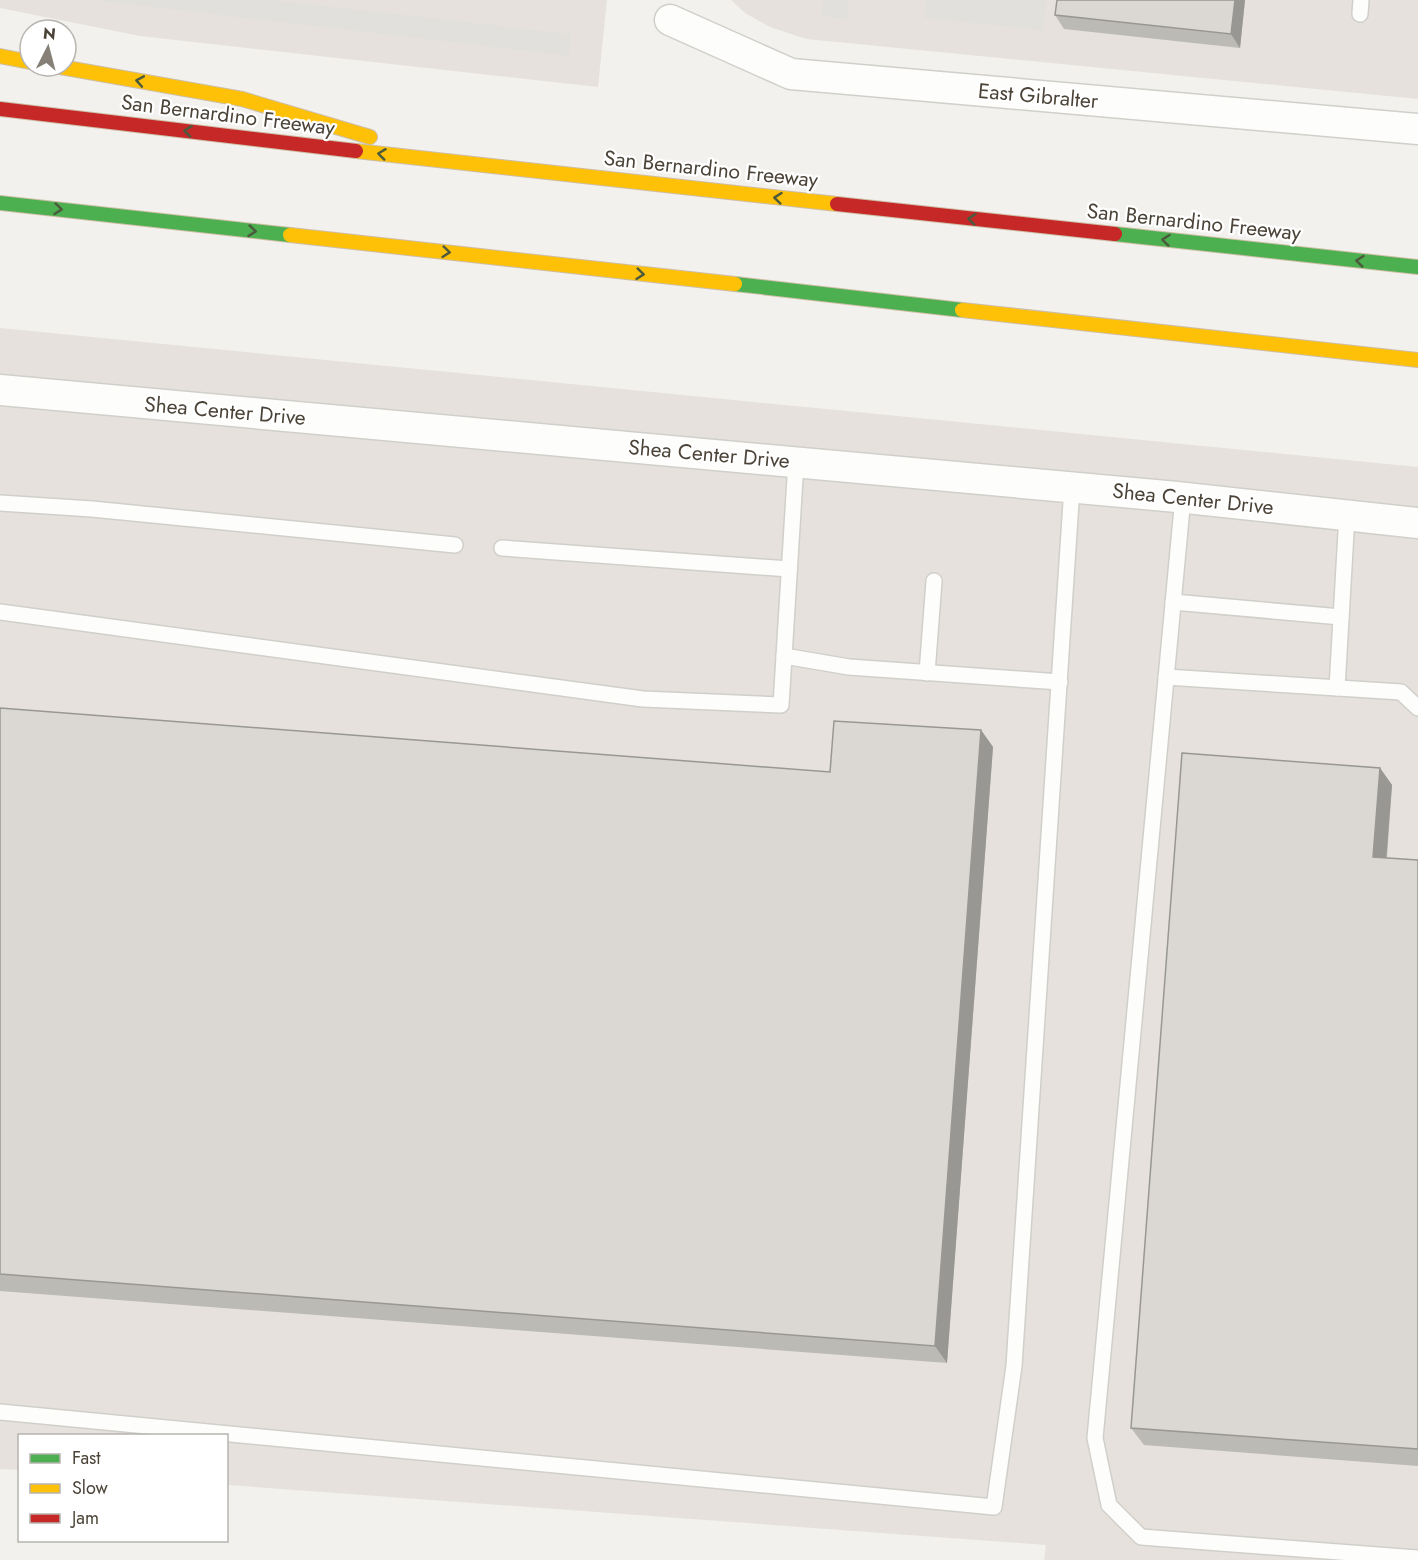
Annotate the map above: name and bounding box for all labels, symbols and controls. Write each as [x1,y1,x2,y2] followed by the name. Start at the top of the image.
[18,18,78,78] north arrow
[42,21,57,46] text: N
[135,75,145,88] one-way arrow
[977,76,1100,116] street label: East Gibralter
[119,87,337,143] street label: San Bernardino Freeway
[183,126,192,138] one-way arrow
[603,143,820,195] street label: San Bernardino Freeway
[377,148,386,161] one-way arrow
[774,192,783,205] one-way arrow
[1086,196,1303,248] street label: San Bernardino Freeway
[54,203,63,215] one-way arrow
[968,213,977,226] one-way arrow
[247,224,257,237] one-way arrow
[1161,234,1171,247] one-way arrow
[441,245,450,258] one-way arrow
[1355,255,1364,268] one-way arrow
[635,267,644,280] one-way arrow
[143,389,307,433] street label: Shea Center Drive
[627,432,791,476] street label: Shea Center Drive
[1111,476,1275,522] street label: Shea Center Drive
[18,1434,228,1542] legend
[72,1445,101,1471] text: Fast
[72,1475,109,1501] text: Slow
[70,1505,99,1531] text: Jam

